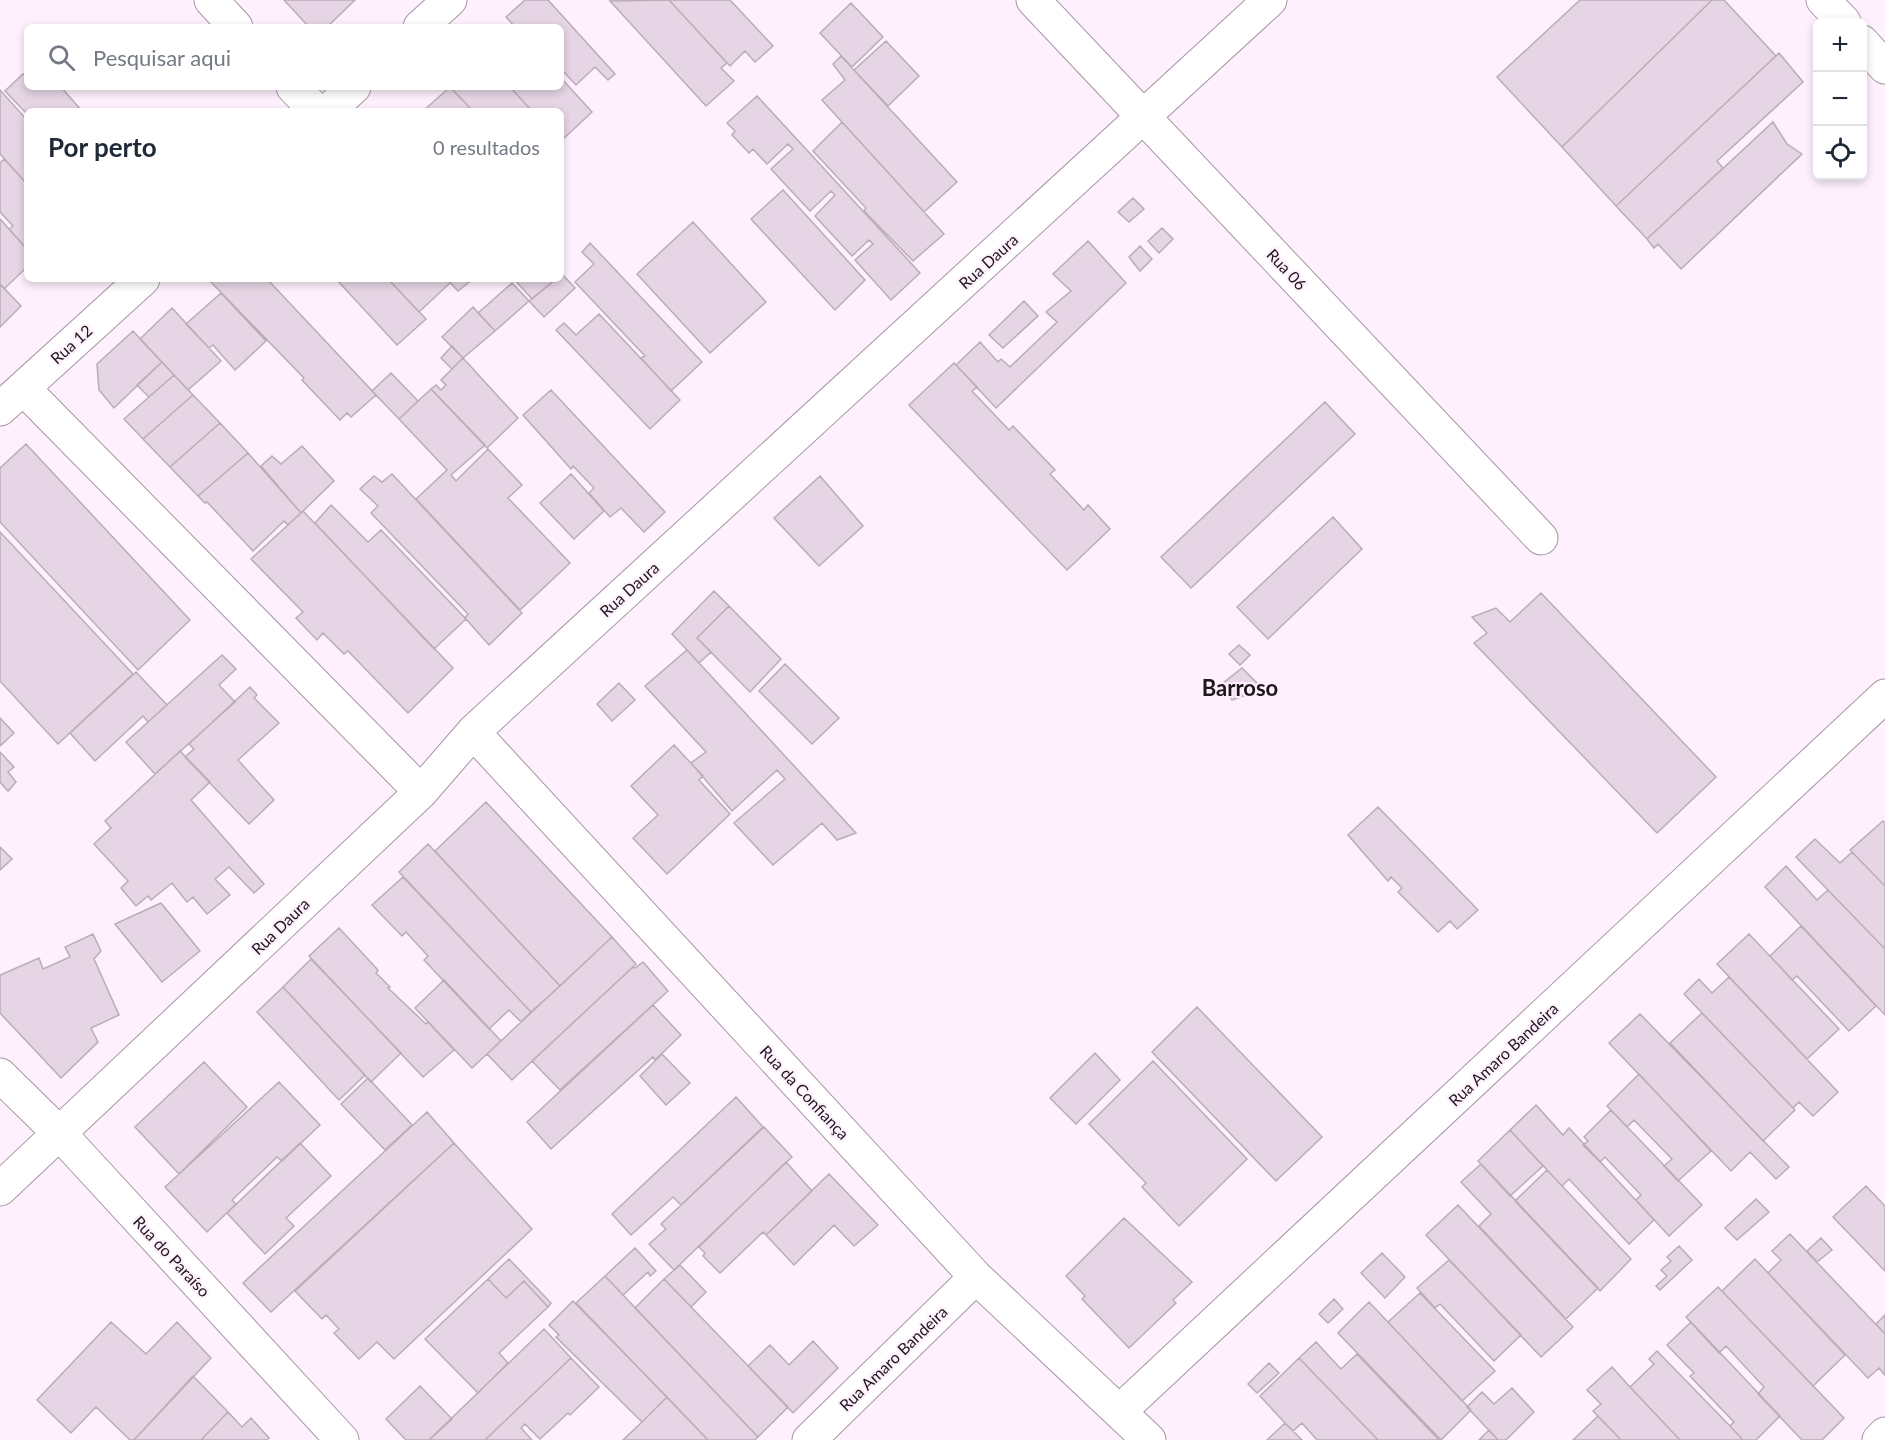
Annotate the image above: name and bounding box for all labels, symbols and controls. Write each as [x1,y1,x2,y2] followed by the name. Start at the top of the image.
[1813,18,1867,180] map controls
[1813,18,1867,72] button: +
[24,24,564,90] search box
[45,41,78,74] icon: search
[93,44,231,71] text: Pesquisar aqui
[1813,72,1867,126] button: −
[1813,126,1867,180] button: locate
[48,131,157,163] text: Por perto
[433,135,540,159] text: 0 resultados
[954,229,1022,293] street label: Rua Daura
[1263,245,1311,293] street label: Rua 06
[46,320,96,368] street label: Rua 12
[595,557,663,621] street label: Rua Daura
[1202,674,1278,701] district label: Barroso
[247,894,313,958] street label: Rua Daura
[1444,998,1562,1110] street label: Rua Amaro Bandeira
[757,1041,853,1143] street label: Rua da Confiança
[130,1212,214,1300] street label: Rua do Paraíso
[835,1302,951,1414] street label: Rua Amaro Bandeira

